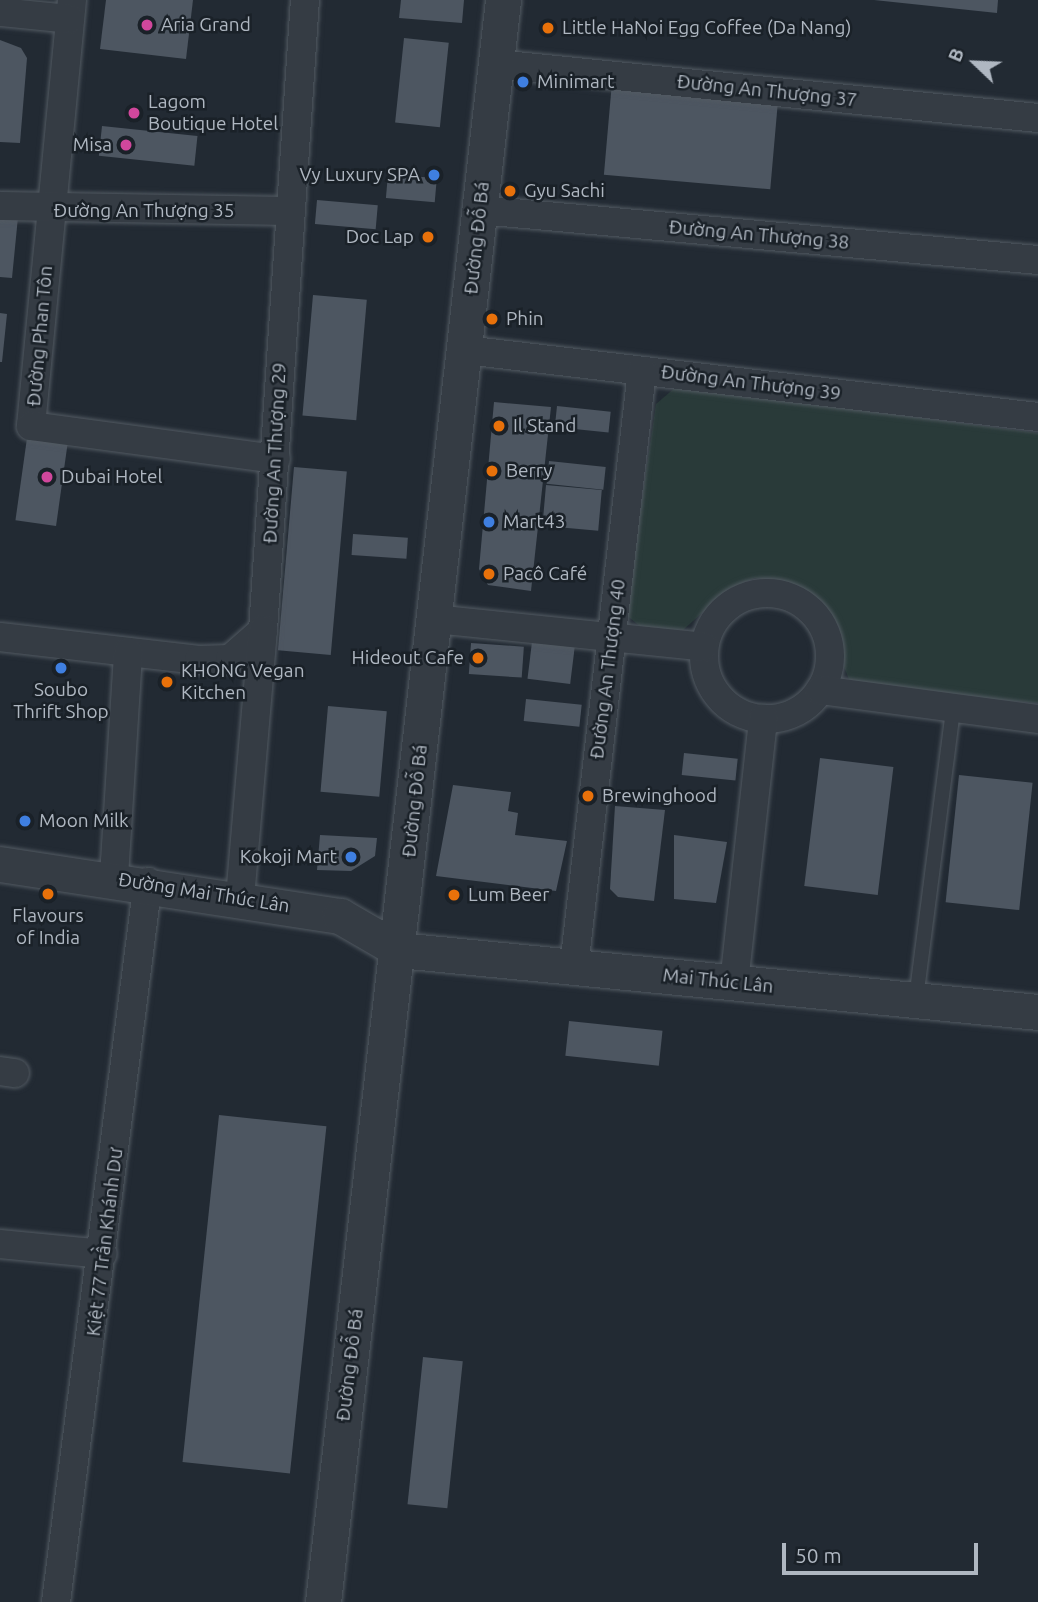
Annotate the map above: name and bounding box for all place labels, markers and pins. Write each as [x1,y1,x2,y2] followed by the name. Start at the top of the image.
[161,14,251,36] place label: Aria Grand
[139,17,155,33] marker: Aria Grand
[562,17,851,39] place label: Little HaNoi Egg Coffee (Da Nang)
[540,20,556,36] marker: Little HaNoi Egg Coffee (Da Nang)
[537,71,614,93] place label: Minimart
[515,74,531,90] marker: Minimart
[148,91,278,135] place label: Lagom Boutique Hotel
[126,105,142,121] marker: Lagom Boutique Hotel
[73,134,112,156] place label: Misa
[118,137,134,153] marker: Misa
[299,164,420,186] place label: Vy Luxury SPA
[426,167,442,183] marker: Vy Luxury SPA
[524,180,605,202] place label: Gyu Sachi
[502,183,518,199] marker: Gyu Sachi
[346,226,414,248] place label: Doc Lap
[420,229,436,245] marker: Doc Lap
[506,308,544,330] place label: Phin
[484,311,500,327] marker: Phin
[513,415,576,437] place label: Il Stand
[491,418,507,434] marker: Il Stand
[506,460,553,482] place label: Berry
[484,463,500,479] marker: Berry
[61,466,162,488] place label: Dubai Hotel
[39,469,55,485] marker: Dubai Hotel
[503,511,565,533] place label: Mart43
[481,514,497,530] marker: Mart43
[503,563,587,585] place label: Pacô Café
[481,566,497,582] marker: Pacô Café
[352,647,464,669] place label: Hideout Cafe
[470,650,486,666] marker: Hideout Cafe
[53,660,69,676] marker: Soubo Thrift Shop
[181,660,304,704] place label: KHONG Vegan Kitchen
[159,674,175,690] marker: KHONG Vegan Kitchen
[13,679,109,723] place label: Soubo Thrift Shop
[602,785,717,807] place label: Brewinghood
[580,788,596,804] marker: Brewinghood
[39,810,129,832] place label: Moon Milk
[17,813,33,829] marker: Moon Milk
[240,846,337,868] place label: Kokoji Mart
[343,849,359,865] marker: Kokoji Mart
[468,884,550,906] place label: Lum Beer
[40,886,56,902] marker: Flavours of India
[446,887,462,903] marker: Lum Beer
[12,905,84,949] place label: Flavours of India

